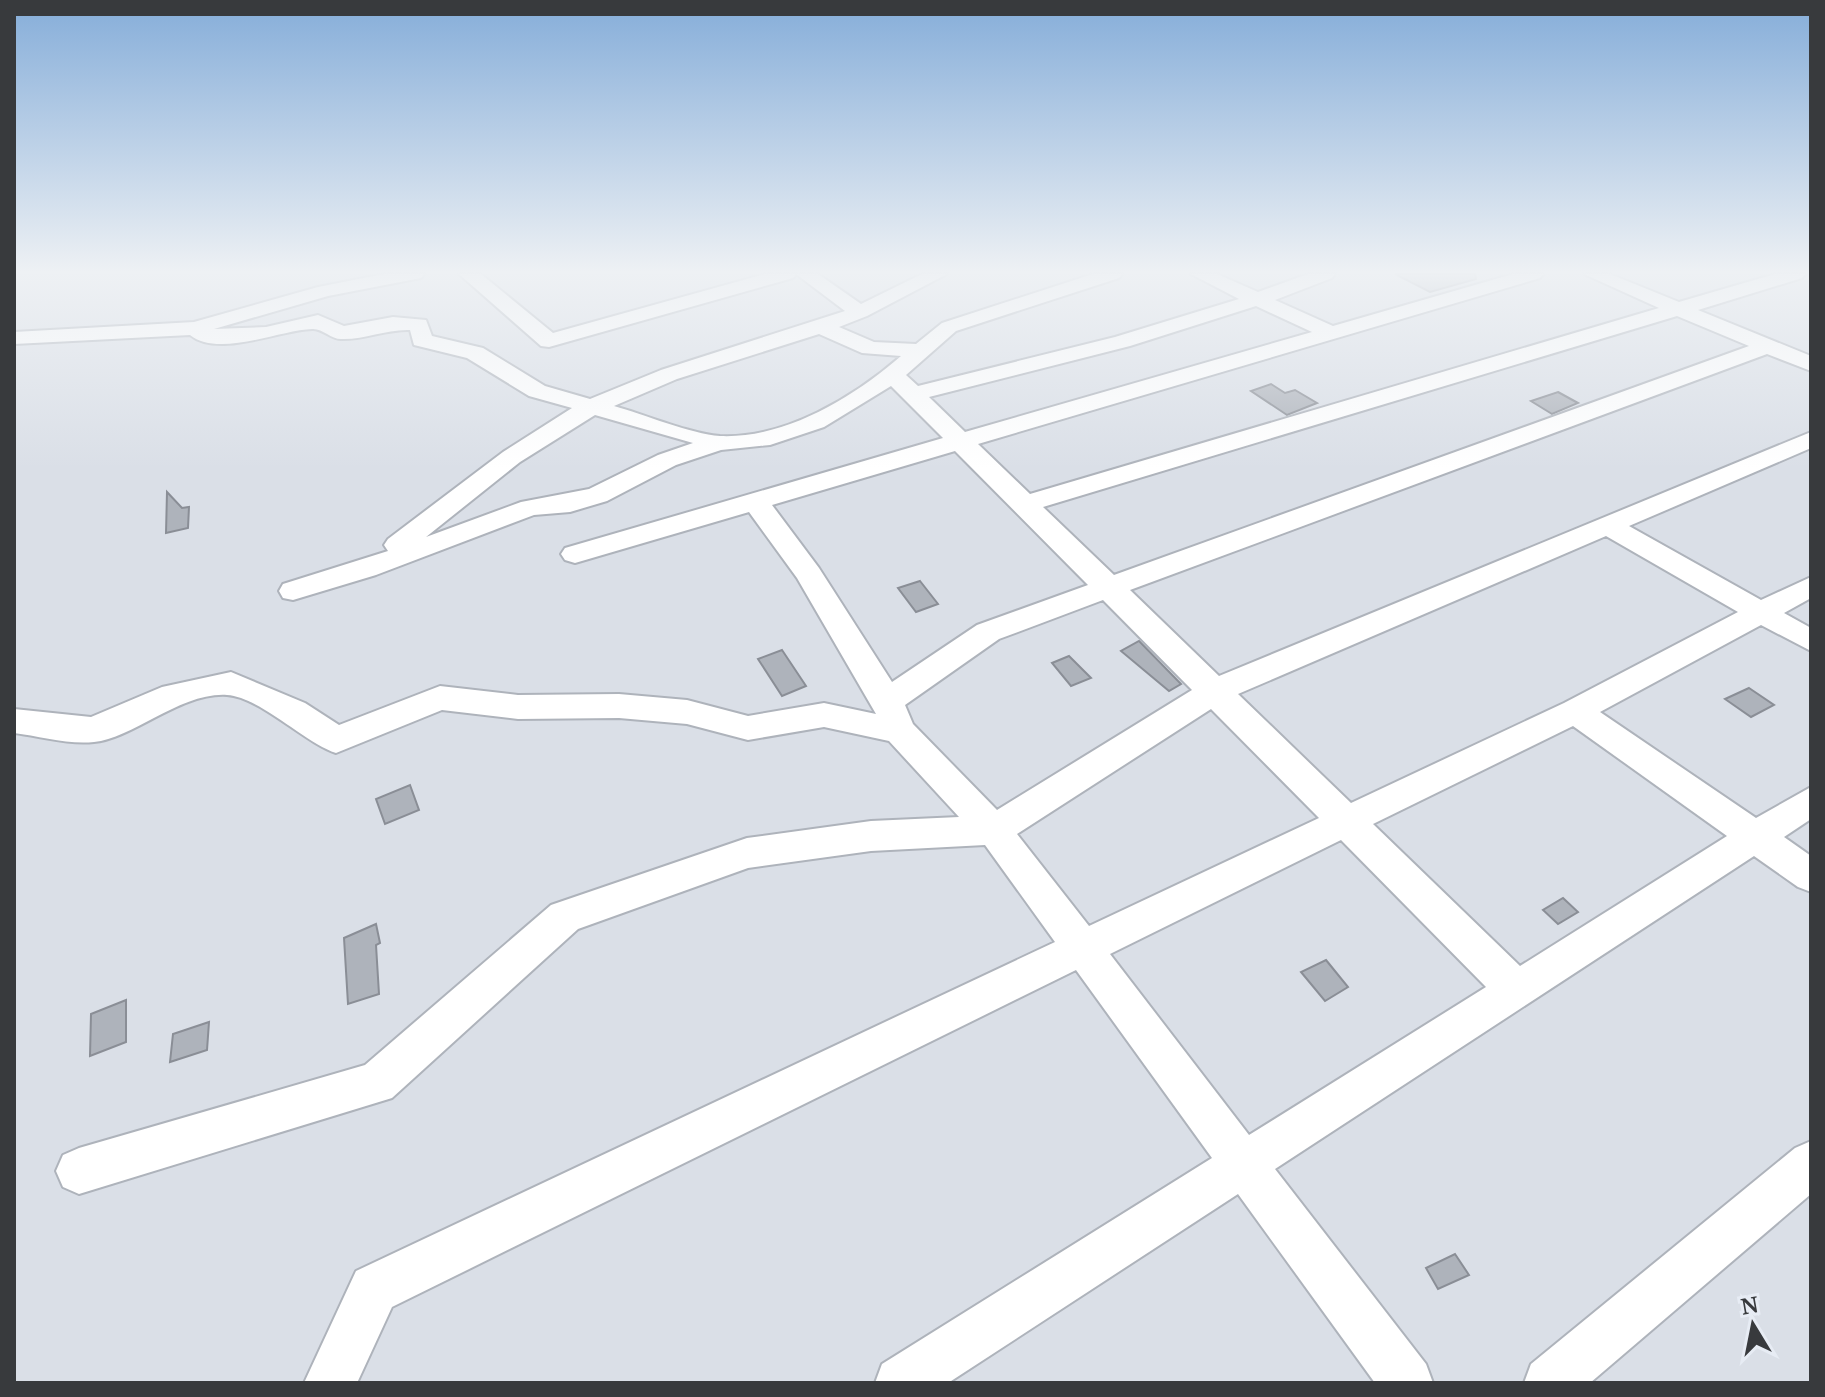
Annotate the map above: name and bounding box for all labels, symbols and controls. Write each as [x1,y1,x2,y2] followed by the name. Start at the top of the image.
[1713,1285,1793,1365] north arrow
[1738,1288,1760,1321] text: N

